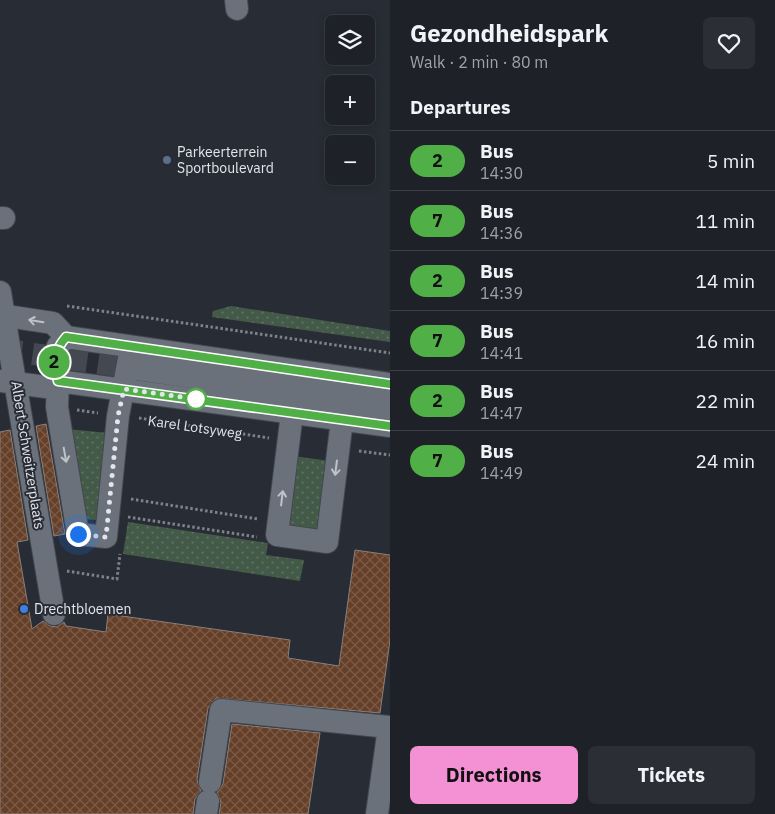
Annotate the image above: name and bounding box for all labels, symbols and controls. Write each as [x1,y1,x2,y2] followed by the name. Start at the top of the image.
[325,15,375,185] map controls
[325,15,375,65] button: layers
[410,17,608,49] text: Gezondheidspark
[703,17,755,69] button: heart
[410,52,548,72] text: Walk · 2 min · 80 m
[325,75,375,125] button: +
[410,95,510,119] text: Departures
[325,135,375,185] button: −
[480,139,514,163] text: Bus
[177,143,274,177] place label: Parkeerterrein Sportboulevard
[432,149,443,172] text: 2
[707,149,755,173] text: 5 min
[161,154,173,166] marker: Parkeerterrein Sportboulevard
[480,163,523,183] text: 14:30
[480,199,514,223] text: Bus
[432,209,443,232] text: 7
[696,209,755,233] text: 11 min
[480,223,523,243] text: 14:36
[480,259,514,283] text: Bus
[432,269,443,292] text: 2
[696,269,755,293] text: 14 min
[480,283,523,303] text: 14:39
[29,315,45,325] one-way arrow
[480,319,514,343] text: Bus
[432,329,443,352] text: 7
[696,329,755,353] text: 16 min
[480,343,523,363] text: 14:41
[38,346,70,378] line badge: 2
[49,350,59,373] text: 2
[480,379,514,403] text: Bus
[7,380,49,530] street label: Albert Schweitzerplaats
[185,388,207,410] unlabelled marker
[432,389,443,412] text: 2
[696,389,755,413] text: 22 min
[480,403,523,423] text: 14:47
[147,411,244,443] street label: Karel Lotsyweg
[480,439,514,463] text: Bus
[60,446,70,462] one-way arrow
[432,449,443,472] text: 7
[696,449,755,473] text: 24 min
[331,460,341,476] one-way arrow
[480,463,523,483] text: 14:49
[277,490,287,506] one-way arrow
[66,522,91,547] your location
[34,600,131,618] place label: Drechtbloemen
[18,603,30,615] marker: Drechtbloemen
[410,746,578,804] button: Directions
[588,746,755,804] button: Tickets

